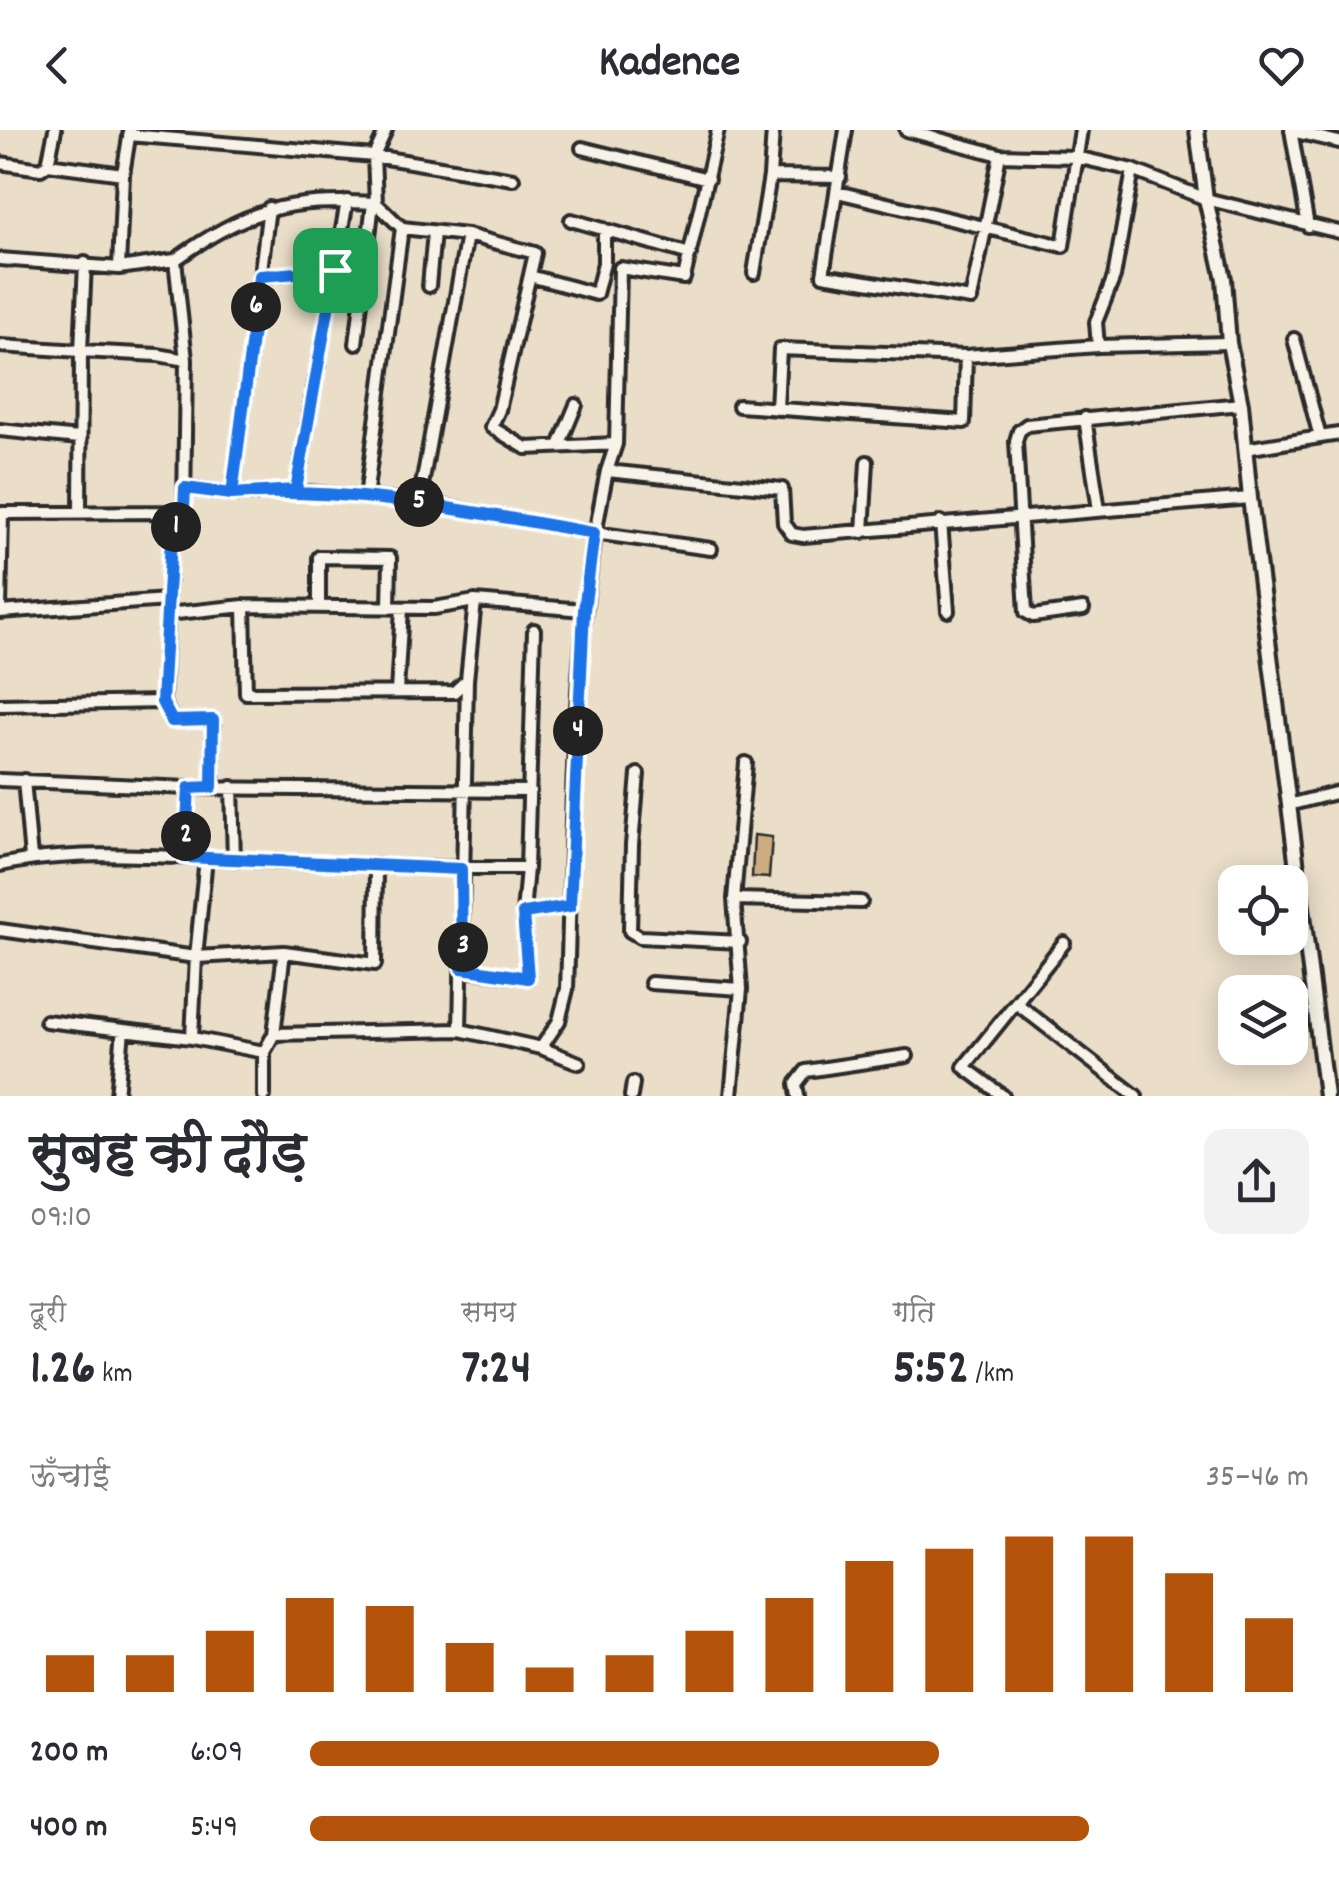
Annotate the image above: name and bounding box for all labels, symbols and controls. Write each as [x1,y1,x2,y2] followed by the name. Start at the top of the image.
[599,33,740,97] text: Kadence
[30,38,85,93] icon: back
[1254,38,1309,93] icon: heart
[293,228,378,313] pin
[308,243,363,298] icon: arrive
[231,282,281,332] pin: 6
[249,287,263,327] text: 6
[394,477,444,527] pin: 5
[413,482,425,522] text: 5
[151,502,201,552] pin: 1
[173,507,179,547] text: 1
[553,706,603,756] pin: 4
[572,711,584,751] text: 4
[161,811,211,861] pin: 2
[180,816,192,856] text: 2
[1218,865,1308,1065] map controls
[1218,865,1308,955] button: locate
[438,922,488,972] pin: 3
[457,927,469,967] text: 3
[1218,975,1308,1065] button: layers
[30,1119,306,1198] text: सुबह की दौड़
[1204,1129,1309,1234] button: share
[30,1196,92,1242] text: 09:10
[30,1295,66,1335] text: दूरी
[461,1295,516,1335] text: समय
[893,1295,935,1335] text: गति
[30,1335,96,1407] text: 1.26
[461,1335,531,1407] text: 7:24
[893,1335,969,1407] text: 5:52
[96,1356,133,1396] text: km
[969,1356,1014,1396] text: /km
[30,1456,110,1502] text: ऊँचाई
[1206,1456,1309,1502] text: 35–46 m
[30,1731,108,1777] text: 200 m
[190,1731,243,1777] text: 6:09
[30,1806,107,1852] text: 400 m
[190,1806,238,1852] text: 5:49

